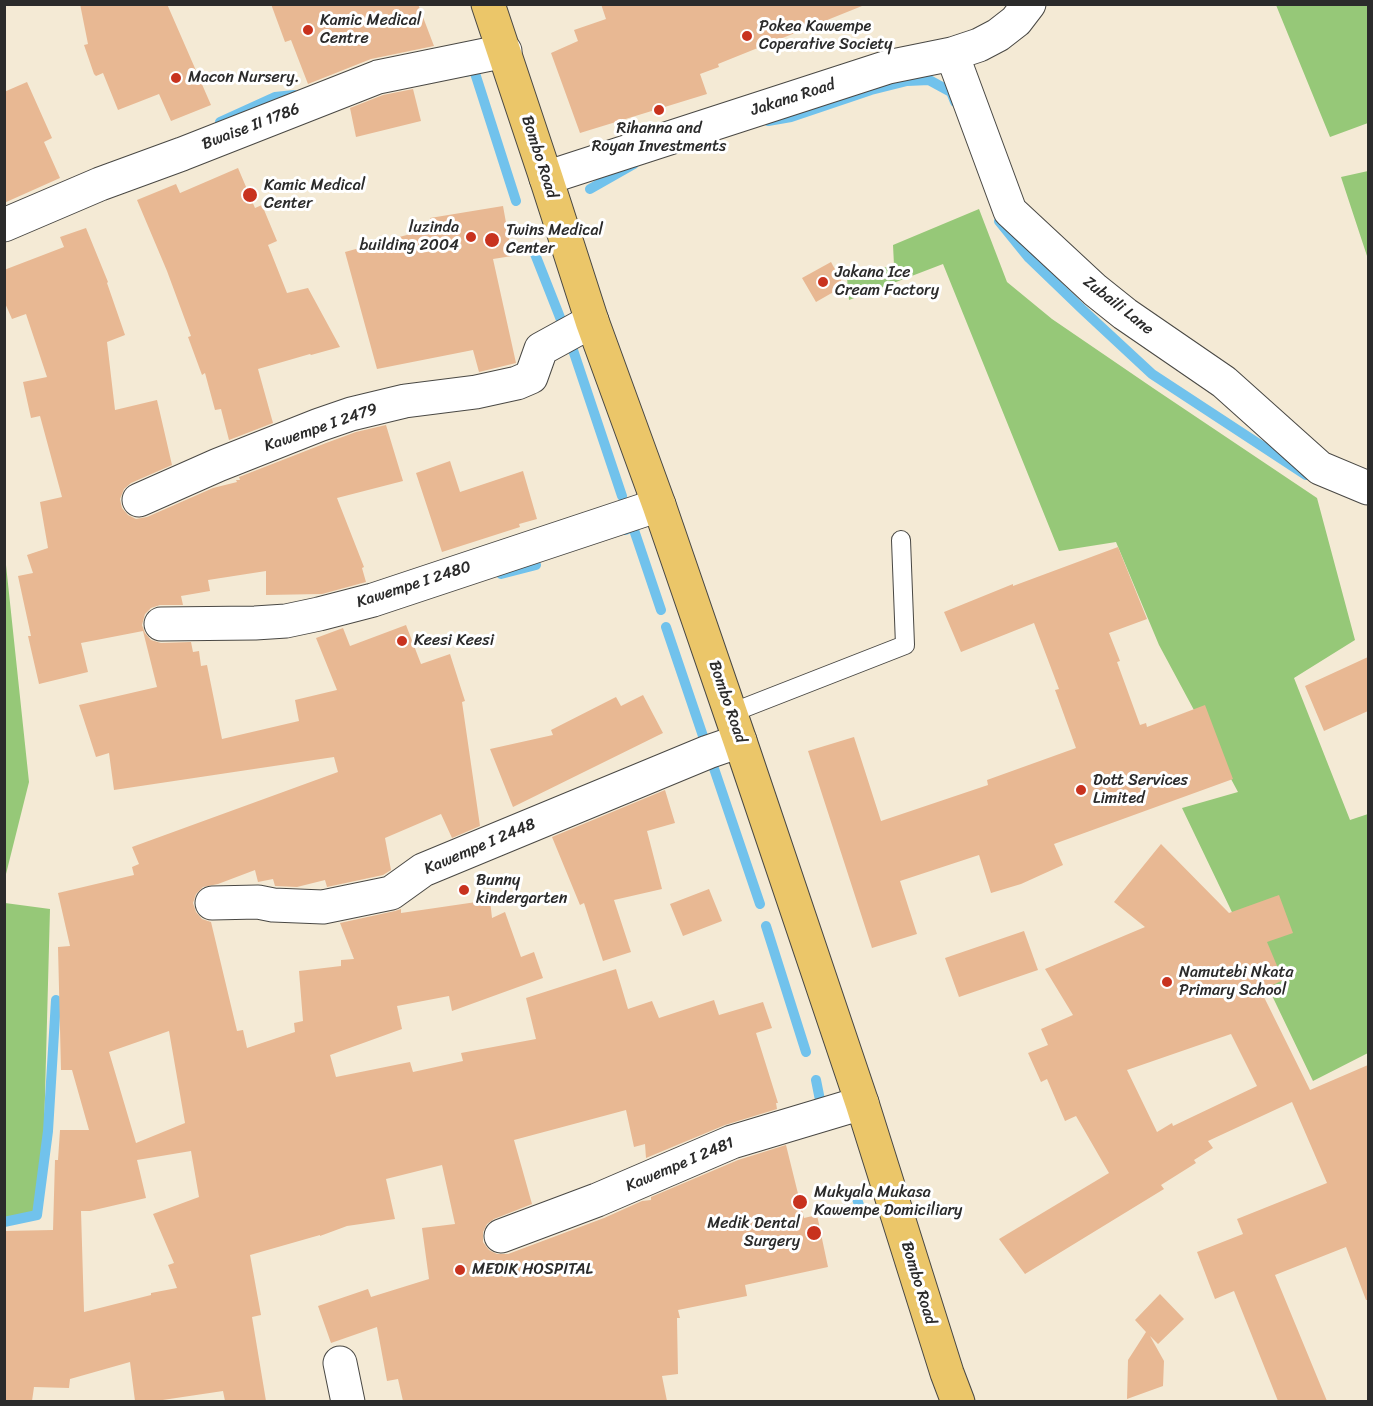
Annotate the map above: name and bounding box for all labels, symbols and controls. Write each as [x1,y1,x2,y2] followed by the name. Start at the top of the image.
[320,11,421,49] place label: Kamic Medical Centre
[759,17,893,55] place label: Pokea Kawempe Coperative Society
[301,23,315,37] marker: Kamic Medical Centre
[740,29,754,43] marker: Pokea Kawempe Coperative Society
[188,68,299,88] place label: Macon Nursery.
[169,71,183,85] marker: Macon Nursery.
[749,75,837,121] street label: Jakana Road
[199,100,303,154] street label: Bwaise II 1786
[652,103,666,117] marker: Rihanna and Royan Investments
[517,113,561,201] street label: Bombo Road
[592,119,726,157] place label: Rihanna and Royan Investments
[264,176,365,214] place label: Kamic Medical Center
[241,186,259,204] marker: Kamic Medical Center
[359,218,459,256] place label: luzinda building 2004
[506,221,603,259] place label: Twins Medical Center
[464,230,478,244] marker: luzinda building 2004
[483,231,501,249] marker: Twins Medical Center
[835,263,939,301] place label: Jakana Ice Cream Factory
[1079,273,1157,339] street label: Zubaili Lane
[816,275,830,289] marker: Jakana Ice Cream Factory
[262,400,380,456] street label: Kawempe I 2479
[354,557,474,613] street label: Kawempe I 2480
[414,631,494,651] place label: Keesi Keesi
[395,634,409,648] marker: Keesi Keesi
[704,658,750,746] street label: Bombo Road
[1093,771,1188,809] place label: Dott Services Limited
[1074,783,1088,797] marker: Dott Services Limited
[421,815,539,879] street label: Kawempe I 2448
[476,871,567,909] place label: Bunny kindergarten
[457,883,471,897] marker: Bunny kindergarten
[1179,963,1293,1001] place label: Namutebi Nkata Primary School
[1160,975,1174,989] marker: Namutebi Nkata Primary School
[623,1134,737,1196] street label: Kawempe I 2481
[814,1183,962,1221] place label: Mukyala Mukasa Kawempe Domiciliary
[791,1193,809,1211] marker: Mukyala Mukasa Kawempe Domiciliary
[707,1214,800,1252] place label: Medik Dental Surgery
[805,1224,823,1242] marker: Medik Dental Surgery
[896,1239,940,1327] street label: Bombo Road
[472,1260,593,1280] place label: MEDIK HOSPITAL
[453,1263,467,1277] marker: MEDIK HOSPITAL

